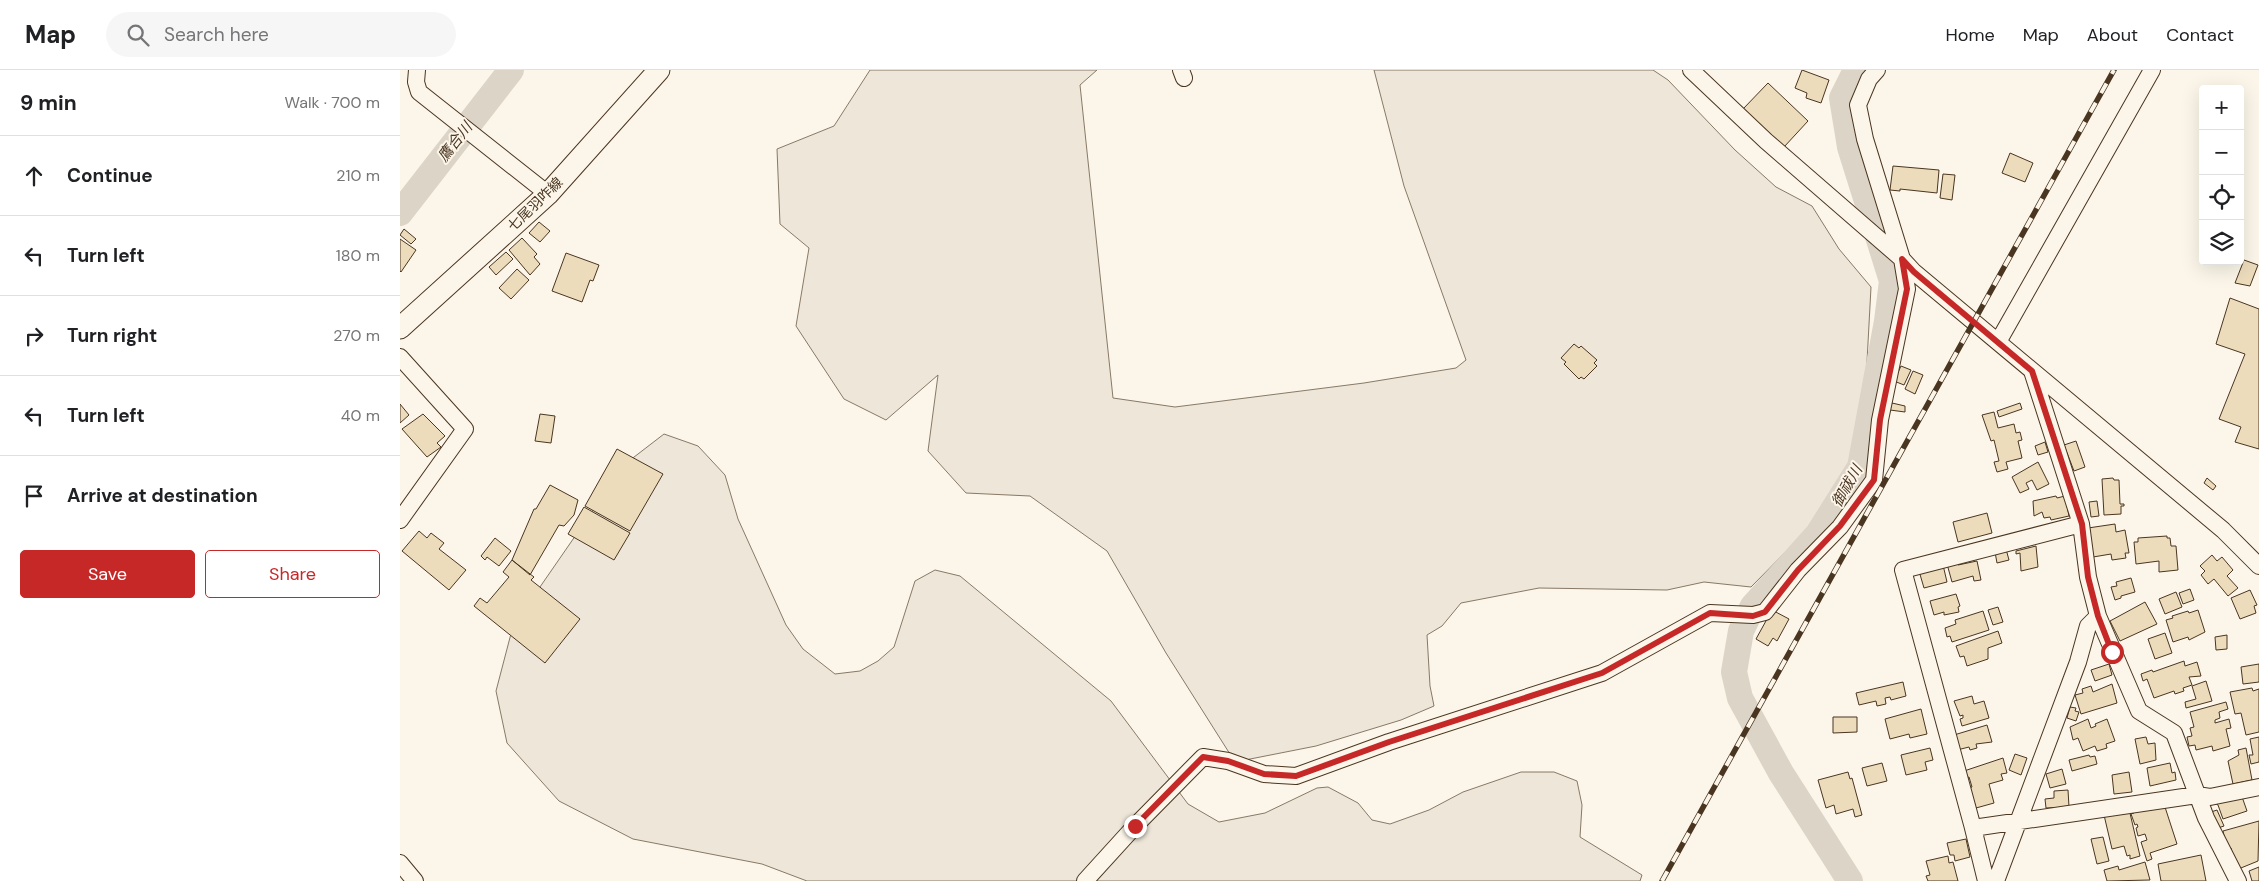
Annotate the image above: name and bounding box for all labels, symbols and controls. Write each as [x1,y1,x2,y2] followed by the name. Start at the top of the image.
[106,12,456,57] search box
[25,19,76,50] text: Map
[124,21,152,49] icon: search
[164,22,269,47] text: Search here
[1945,23,1995,47] text: Home
[2023,23,2059,47] text: Map
[2087,23,2138,47] text: About
[2166,23,2234,47] text: Contact
[2199,85,2244,265] map controls
[2199,85,2244,130] button: +
[20,89,77,117] text: 9 min
[285,92,380,113] text: Walk · 700 m
[433,117,478,166] water label: 鷹合川
[2199,130,2244,175] button: −
[20,162,48,190] icon: ahead
[67,163,153,188] text: Continue
[336,165,380,186] text: 210 m
[504,173,566,235] street label: 七尾羽咋線
[2199,175,2244,220] button: locate
[2199,220,2244,265] button: layers
[20,242,48,270] icon: left
[67,243,145,268] text: Turn left
[336,245,380,266] text: 180 m
[20,322,48,350] icon: right
[67,323,157,348] text: Turn right
[333,325,380,346] text: 270 m
[20,402,48,430] icon: left
[67,403,145,428] text: Turn left
[341,405,380,426] text: 40 m
[1827,460,1868,510] water label: 御祓川
[20,482,48,510] icon: arrive
[67,483,258,508] text: Arrive at destination
[20,550,195,598] button: Save
[205,550,380,598] button: Share
[2101,641,2124,664] route start
[1124,815,1147,838] route end

